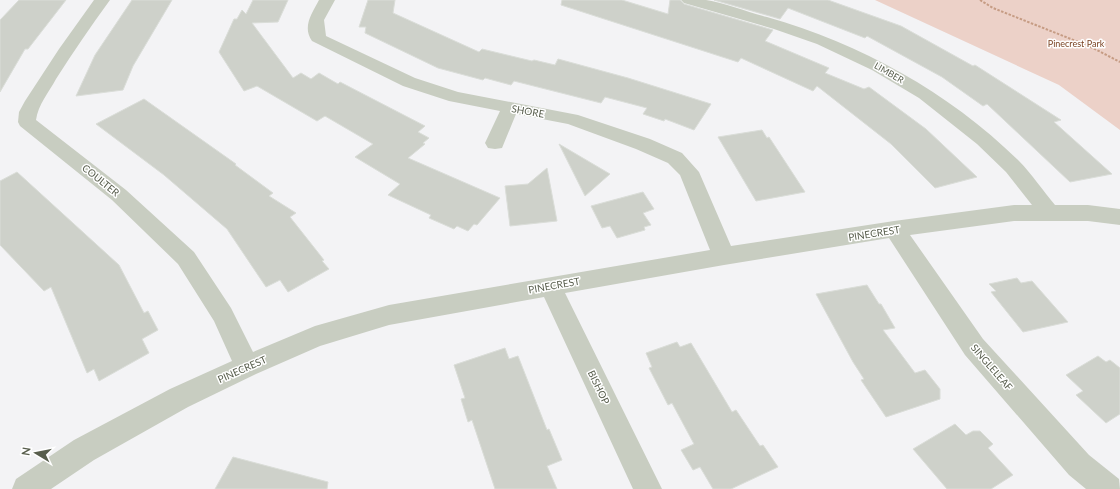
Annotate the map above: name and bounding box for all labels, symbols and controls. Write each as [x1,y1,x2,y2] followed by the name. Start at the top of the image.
[1048,38,1105,49] park label: Pinecrest Park
[873,60,906,86] street label: LIMBER
[511,102,546,120] street label: SHORE
[80,161,122,199] street label: COULTER
[847,223,901,243] street label: PINECREST
[527,275,581,295] street label: PINECREST
[969,341,1016,393] street label: SINGLELEAF
[216,353,268,385] street label: PINECREST
[586,368,612,406] street label: BISHOP
[16,433,56,473] north arrow
[19,446,33,456] text: N

